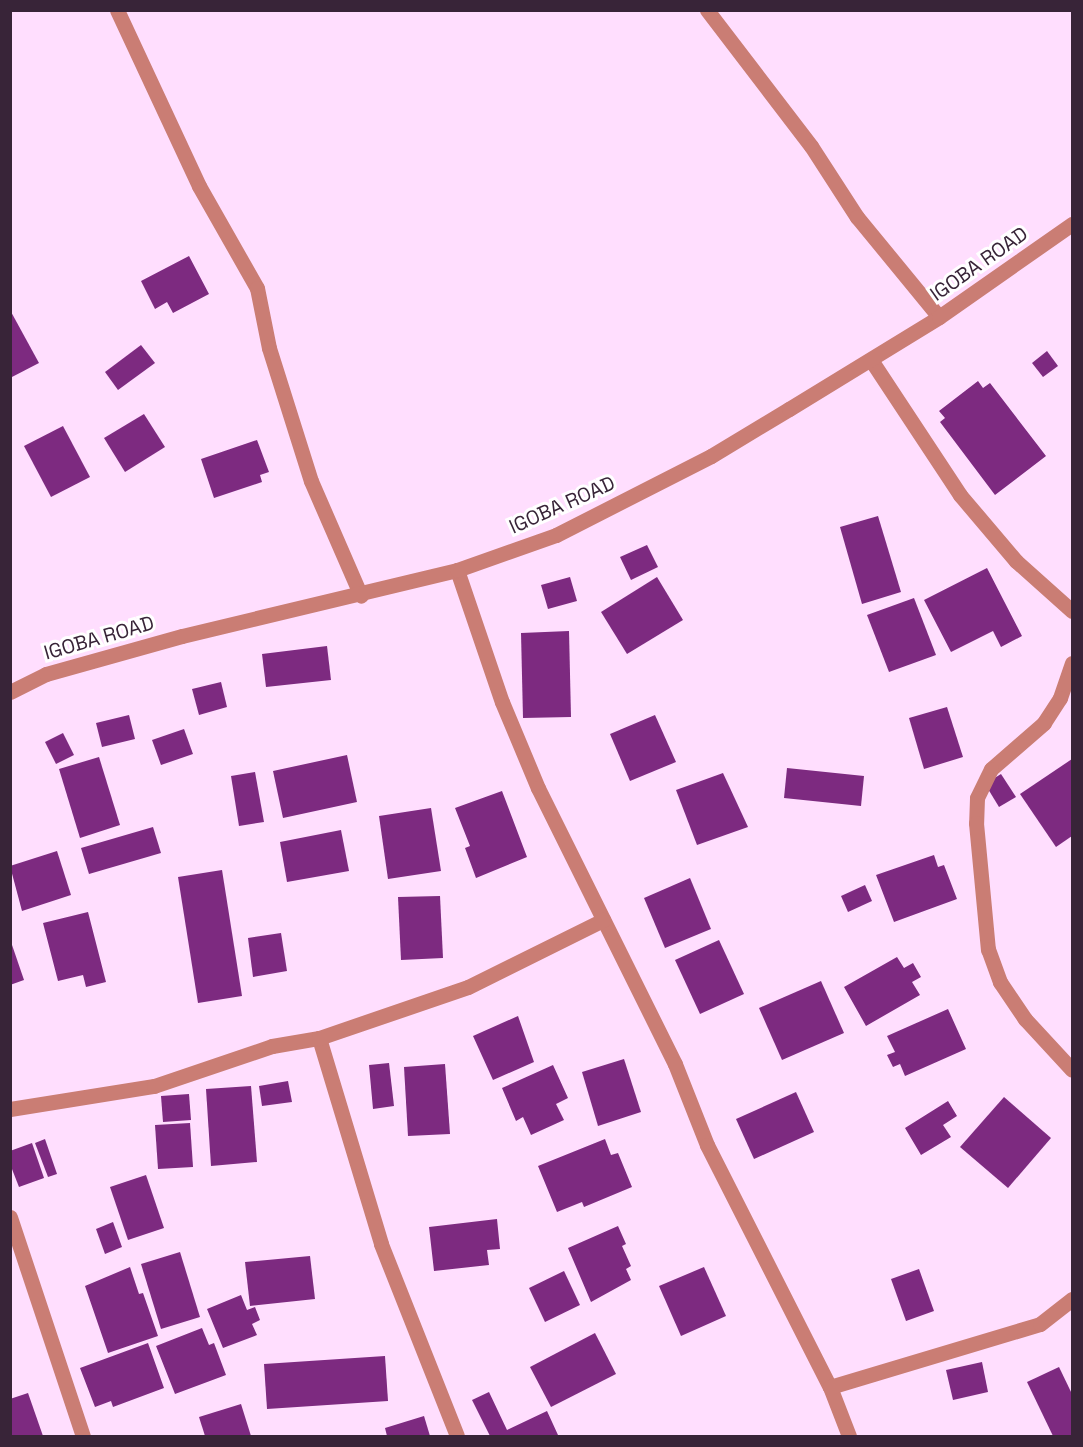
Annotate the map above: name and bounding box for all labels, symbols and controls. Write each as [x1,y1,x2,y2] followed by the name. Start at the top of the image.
[926,222,1032,306] street label: IGOBA ROAD
[505,471,619,539] street label: IGOBA ROAD
[41,611,157,665] street label: IGOBA ROAD

